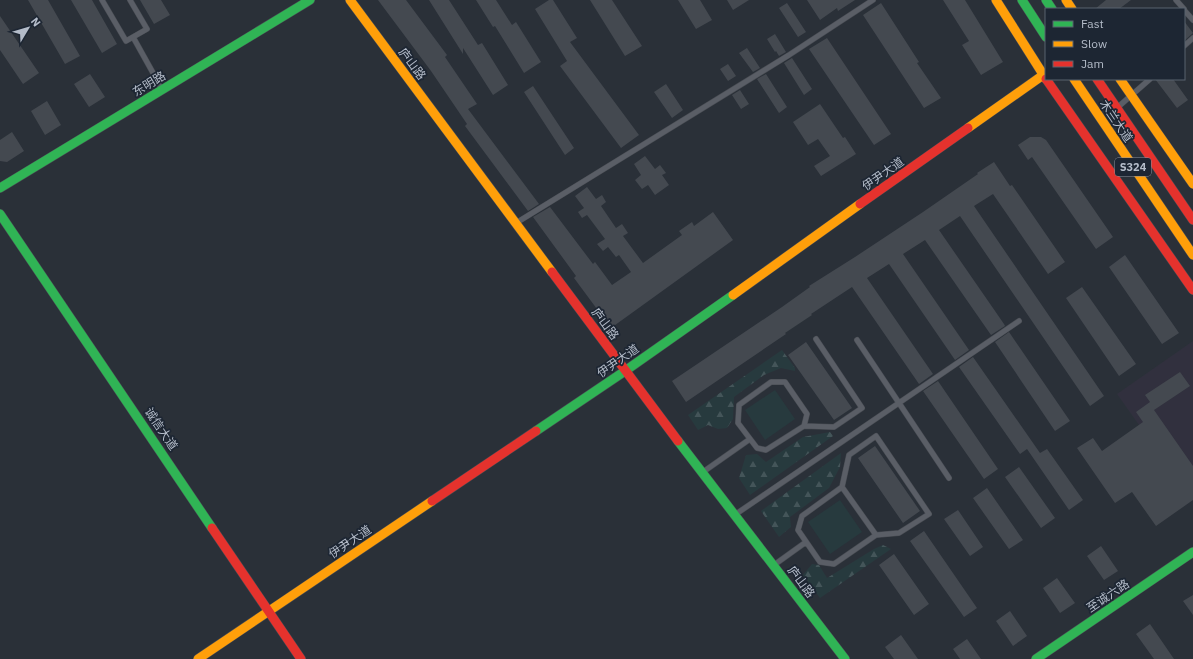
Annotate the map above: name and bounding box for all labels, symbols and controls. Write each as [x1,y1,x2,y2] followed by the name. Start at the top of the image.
[8,8,48,48] north arrow
[1045,8,1185,80] legend
[28,14,44,29] text: N
[1081,16,1104,31] text: Fast
[1081,36,1107,51] text: Slow
[396,45,429,83] street label: 庐山路
[1081,56,1104,71] text: Jam
[129,68,168,99] street label: 东明路
[1097,97,1136,145] street label: 木兰大道
[859,154,907,194] street label: 伊尹大道
[1115,158,1151,176] road number: S324
[589,305,622,343] street label: 庐山路
[594,341,642,381] street label: 伊尹大道
[142,405,181,453] street label: 诚信大道
[326,522,374,561] street label: 伊尹大道
[785,563,818,601] street label: 庐山路
[1084,576,1132,615] street label: 至诚六路

